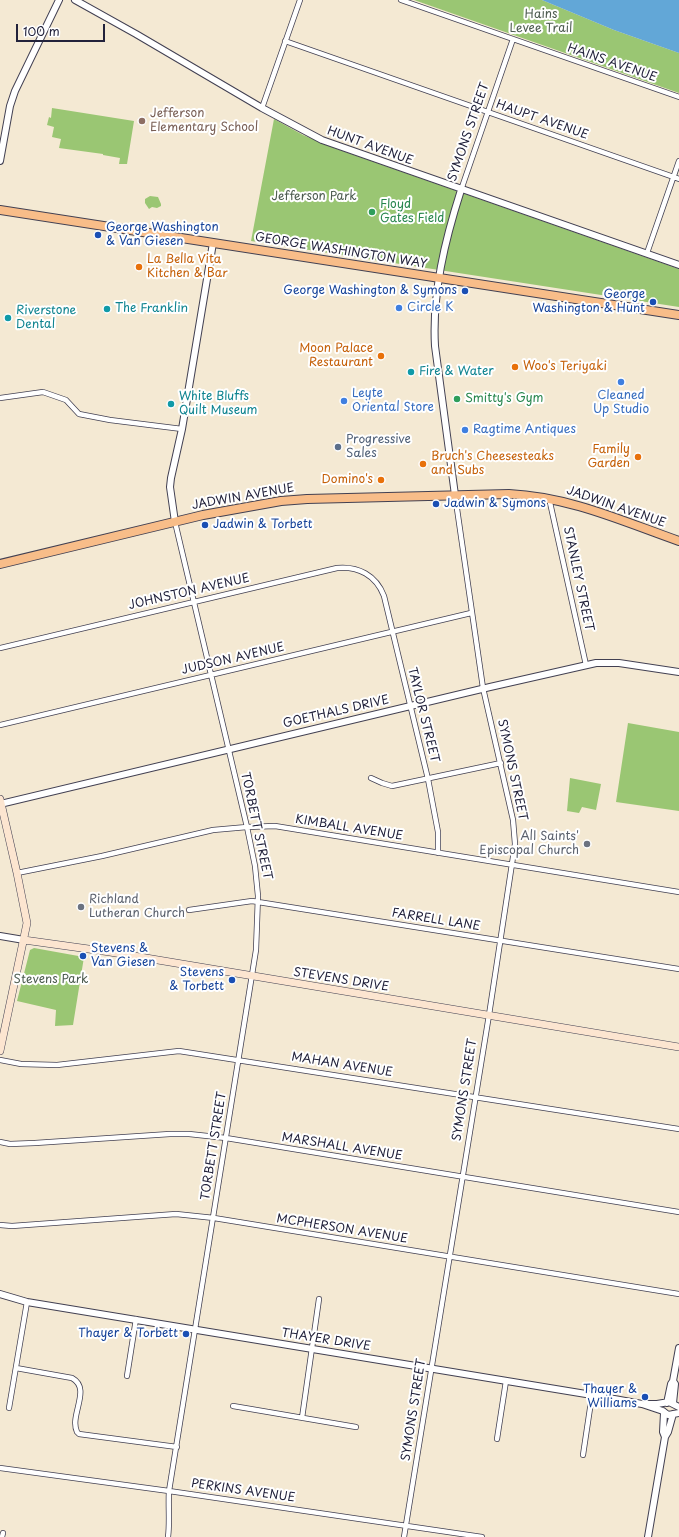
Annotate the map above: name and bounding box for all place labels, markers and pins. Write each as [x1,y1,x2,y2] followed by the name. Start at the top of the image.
[150,107,258,135] place label: Jefferson Elementary School
[137,116,147,126] marker: Jefferson Elementary School
[380,198,444,226] place label: Floyd Gates Field
[367,207,377,217] marker: Floyd Gates Field
[106,221,219,249] place label: George Washington & Van Giesen
[93,230,103,240] marker: George Washington & Van Giesen
[147,253,228,281] place label: La Bella Vita Kitchen & Bar
[134,262,144,272] marker: La Bella Vita Kitchen & Bar
[283,284,457,298] place label: George Washington & Symons
[460,286,470,296] marker: George Washington & Symons
[533,288,645,316] place label: George Washington & Hunt
[648,297,658,307] marker: George Washington & Hunt
[407,301,453,315] place label: Circle K
[115,302,188,316] place label: The Franklin
[394,303,404,313] marker: Circle K
[16,304,76,332] place label: Riverstone Dental
[102,304,112,314] marker: The Franklin
[3,313,13,323] marker: Riverstone Dental
[299,342,373,370] place label: Moon Palace Restaurant
[376,351,386,361] marker: Moon Palace Restaurant
[523,360,607,374] place label: Woo's Teriyaki
[510,362,520,372] marker: Woo's Teriyaki
[419,365,494,379] place label: Fire & Water
[406,367,416,377] marker: Fire & Water
[616,377,626,387] marker: Cleaned Up Studio
[352,387,434,415] place label: Leyte Oriental Store
[593,389,649,417] place label: Cleaned Up Studio
[179,390,258,418] place label: White Bluffs Quilt Museum
[465,392,544,406] place label: Smitty's Gym
[452,394,462,404] marker: Smitty's Gym
[339,396,349,406] marker: Leyte Oriental Store
[166,399,176,409] marker: White Bluffs Quilt Museum
[473,423,576,437] place label: Ragtime Antiques
[460,425,470,435] marker: Ragtime Antiques
[346,433,411,461] place label: Progressive Sales
[333,442,343,452] marker: Progressive Sales
[587,443,630,471] place label: Family Garden
[431,450,554,478] place label: Bruch's Cheesesteaks and Subs
[633,452,643,462] marker: Family Garden
[418,459,428,469] marker: Bruch's Cheesesteaks and Subs
[321,473,373,487] place label: Domino's
[376,475,386,485] marker: Domino's
[444,497,546,511] place label: Jadwin & Symons
[431,499,441,509] marker: Jadwin & Symons
[213,518,313,532] place label: Jadwin & Torbett
[200,520,210,530] marker: Jadwin & Torbett
[479,830,579,858] place label: All Saints' Episcopal Church
[582,839,592,849] marker: All Saints' Episcopal Church
[89,893,185,921] place label: Richland Lutheran Church
[76,902,86,912] marker: Richland Lutheran Church
[91,942,155,970] place label: Stevens & Van Giesen
[78,951,88,961] marker: Stevens & Van Giesen
[169,966,224,994] place label: Stevens & Torbett
[227,975,237,985] marker: Stevens & Torbett
[78,1327,178,1341] place label: Thayer & Torbett
[181,1329,191,1339] marker: Thayer & Torbett
[583,1383,637,1411] place label: Thayer & Williams
[640,1392,650,1402] marker: Thayer & Williams

